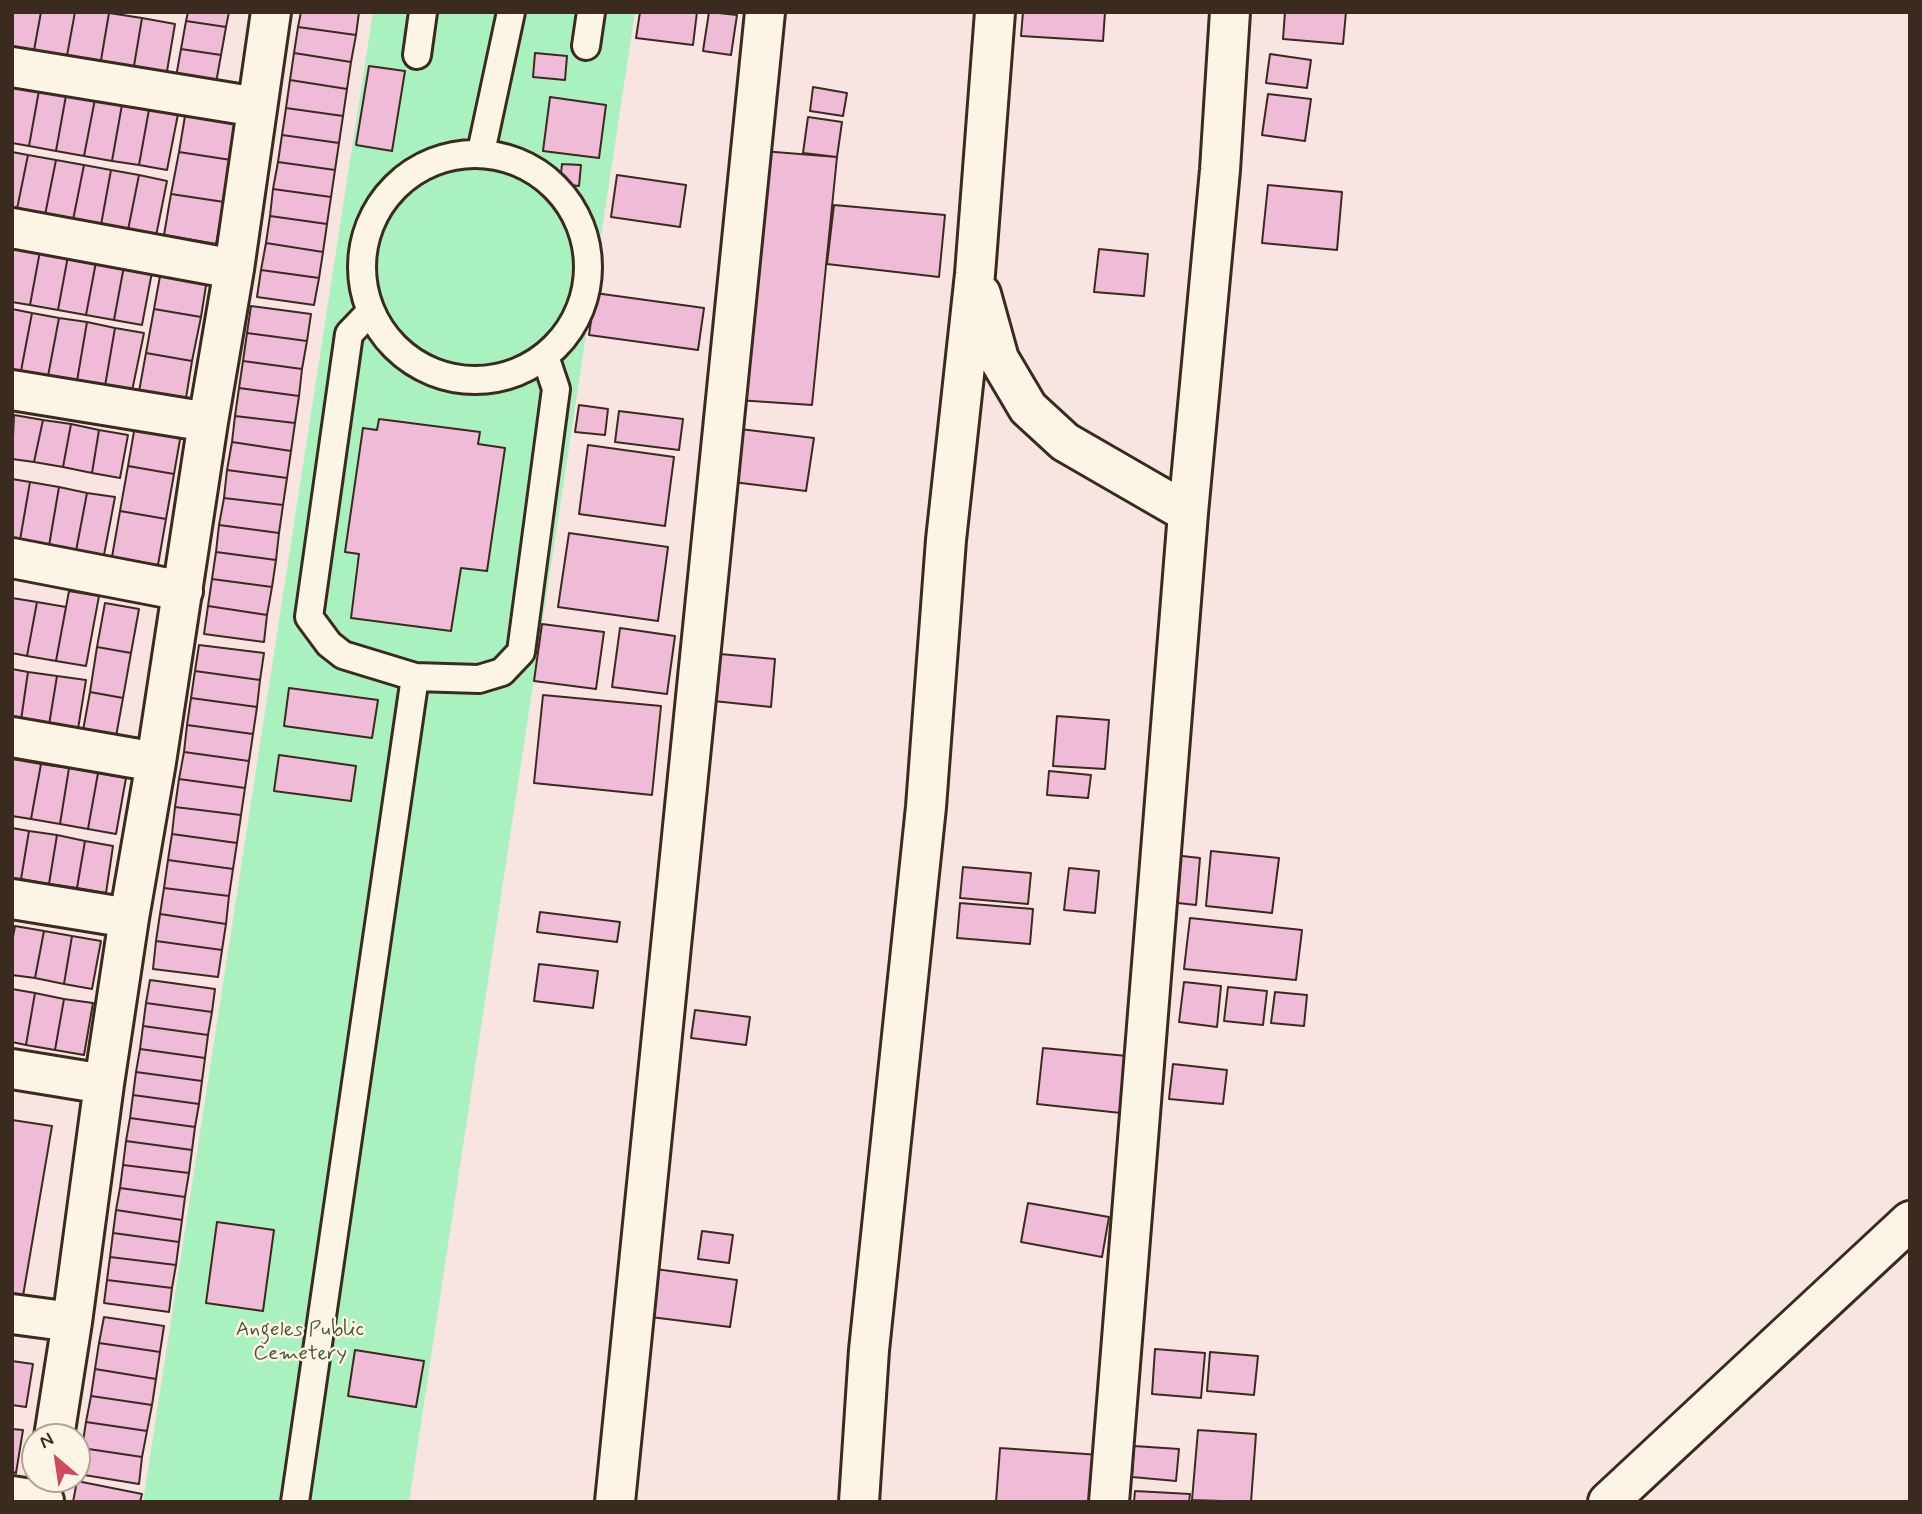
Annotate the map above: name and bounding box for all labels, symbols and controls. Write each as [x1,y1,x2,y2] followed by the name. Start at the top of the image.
[236,1318,364,1368] park label: Angeles Public Cemetery
[21,1423,91,1493] north arrow
[35,1427,58,1455] text: N

